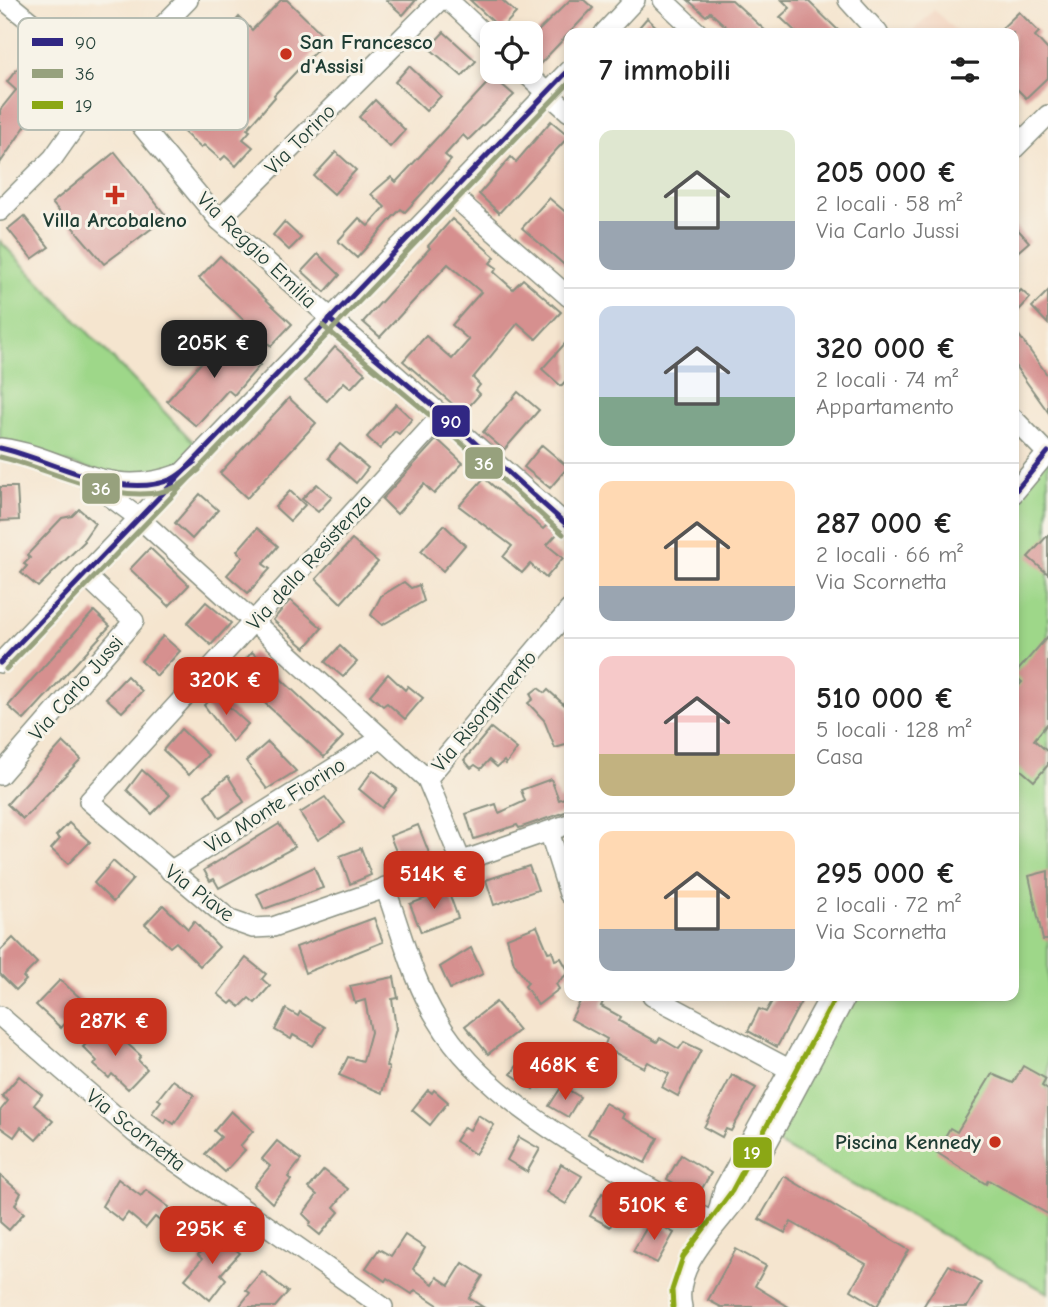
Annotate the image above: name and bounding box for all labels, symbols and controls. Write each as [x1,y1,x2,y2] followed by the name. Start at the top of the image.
[18,18,248,130] legend
[480,21,543,84] map controls
[480,21,543,84] button: locate
[300,30,433,78] place label: San Francesco d'Assisi
[75,32,97,54] text: 90
[278,46,294,62] marker: San Francesco d'Assisi
[946,51,984,89] icon: filters
[599,53,731,88] text: 7 immobili
[75,63,95,85] text: 36
[75,95,93,117] text: 19
[260,99,340,179] street label: Via Torino
[816,155,958,190] text: 205 000 €
[655,158,739,242] icon: home
[105,185,125,205] marker: Villa Arcobaleno
[192,187,322,313] street label: Via Reggio Emilia
[816,190,962,217] text: 2 locali · 58 m²
[43,208,187,232] place label: Villa Arcobaleno
[816,217,960,244] text: Via Carlo Jussi
[157,320,271,380] pin: 205K €
[177,329,251,356] text: 205K €
[816,331,956,366] text: 320 000 €
[655,334,739,418] icon: home
[816,366,958,393] text: 2 locali · 74 m²
[816,393,954,420] text: Appartamento
[431,404,471,438] line badge: 90
[441,411,461,433] text: 90
[464,446,504,480] line badge: 36
[474,453,494,475] text: 36
[81,472,121,505] line badge: 36
[91,478,111,500] text: 36
[242,489,376,635] street label: Via della Resistenza
[816,506,953,541] text: 287 000 €
[655,509,739,593] icon: home
[816,541,963,568] text: 2 locali · 66 m²
[816,568,947,595] text: Via Scornetta
[24,631,128,745] street label: Via Carlo Jussi
[426,646,542,776] street label: Via Risorgimento
[169,658,283,717] pin: 320K €
[190,666,262,693] text: 320K €
[816,681,954,716] text: 510 000 €
[655,684,739,768] icon: home
[816,716,971,743] text: 5 locali · 128 m²
[816,743,863,770] text: Casa
[200,752,350,858] street label: Via Monte Fiorino
[377,852,491,911] pin: 514K €
[816,856,956,891] text: 295 000 €
[161,859,239,927] street label: Via Piave
[655,859,739,943] icon: home
[400,860,468,887] text: 514K €
[816,891,961,918] text: 2 locali · 72 m²
[816,918,947,945] text: Via Scornetta
[58,998,172,1058] pin: 287K €
[80,1007,150,1034] text: 287K €
[508,1042,622,1102] pin: 468K €
[529,1051,601,1078] text: 468K €
[82,1084,190,1176] street label: Via Scornetta
[835,1130,981,1154] place label: Piscina Kennedy
[987,1134,1003,1150] marker: Piscina Kennedy
[732,1136,773,1169] line badge: 19
[743,1142,761,1164] text: 19
[597,1182,711,1242] pin: 510K €
[618,1191,690,1218] text: 510K €
[155,1206,269,1266] pin: 295K €
[176,1215,248,1242] text: 295K €

